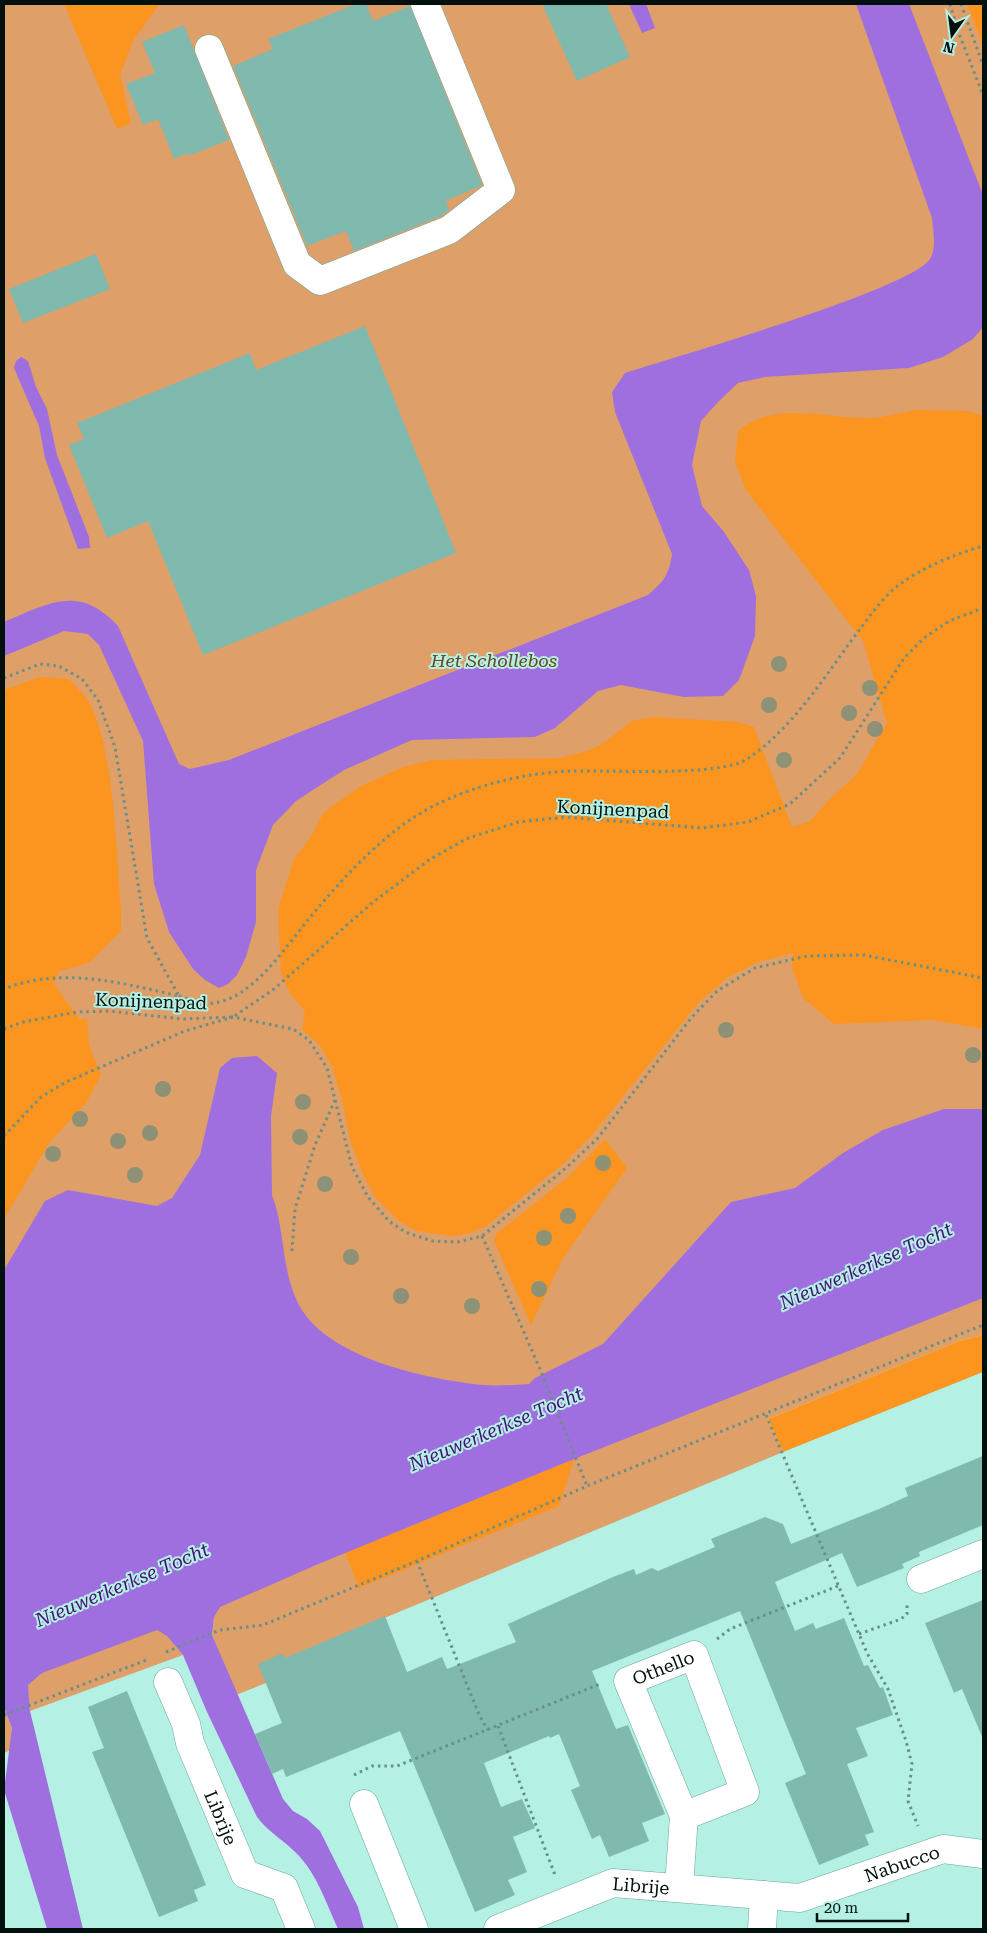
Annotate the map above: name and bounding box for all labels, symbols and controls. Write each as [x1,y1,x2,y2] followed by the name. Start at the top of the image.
[927,10,977,60] north arrow
[941,38,956,57] text: N
[430,650,557,671] park label: Het Schollebos
[556,796,670,822] street label: Konijnenpad
[95,989,208,1013] street label: Konijnenpad
[775,1217,956,1315] water label: Nieuwerkerkse Tocht
[405,1382,587,1477] water label: Nieuwerkerkse Tocht
[31,1538,213,1633] water label: Nieuwerkerkse Tocht
[629,1646,697,1689] street label: Othello
[201,1787,242,1848] street label: Librije
[861,1841,942,1886] street label: Nabucco
[612,1873,670,1898] street label: Librije
[817,1890,908,1922] scale bar
[824,1899,859,1917] text: 20 m

